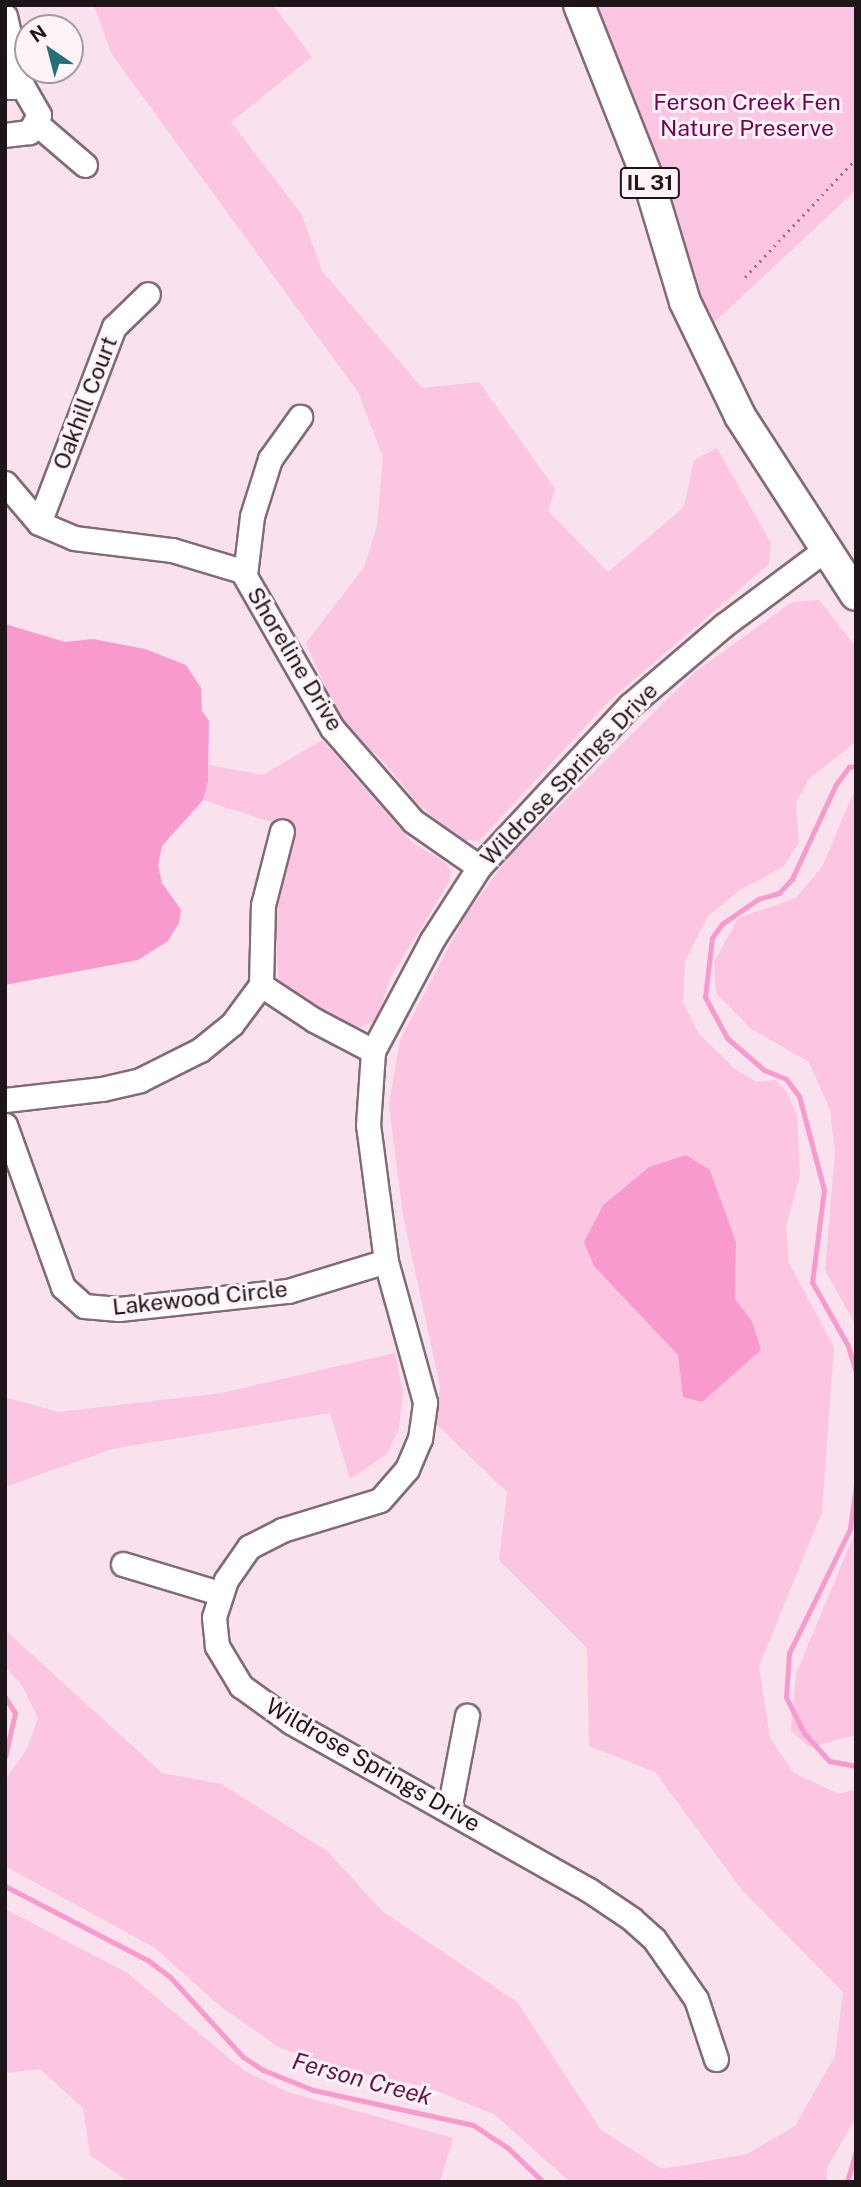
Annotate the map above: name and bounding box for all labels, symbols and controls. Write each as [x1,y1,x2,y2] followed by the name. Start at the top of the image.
[14,14,84,84] north arrow
[26,20,50,47] text: N
[653,88,841,142] park label: Ferson Creek Fen Nature Preserve
[618,166,682,200] road number: IL 31
[47,333,123,473] street label: Oakhill Court
[241,582,349,736] street label: Shoreline Drive
[475,677,663,871] street label: Wildrose Springs Drive
[111,1275,289,1321] street label: Lakewood Circle
[261,1692,485,1838] street label: Wildrose Springs Drive
[289,2047,435,2111] water label: Ferson Creek

